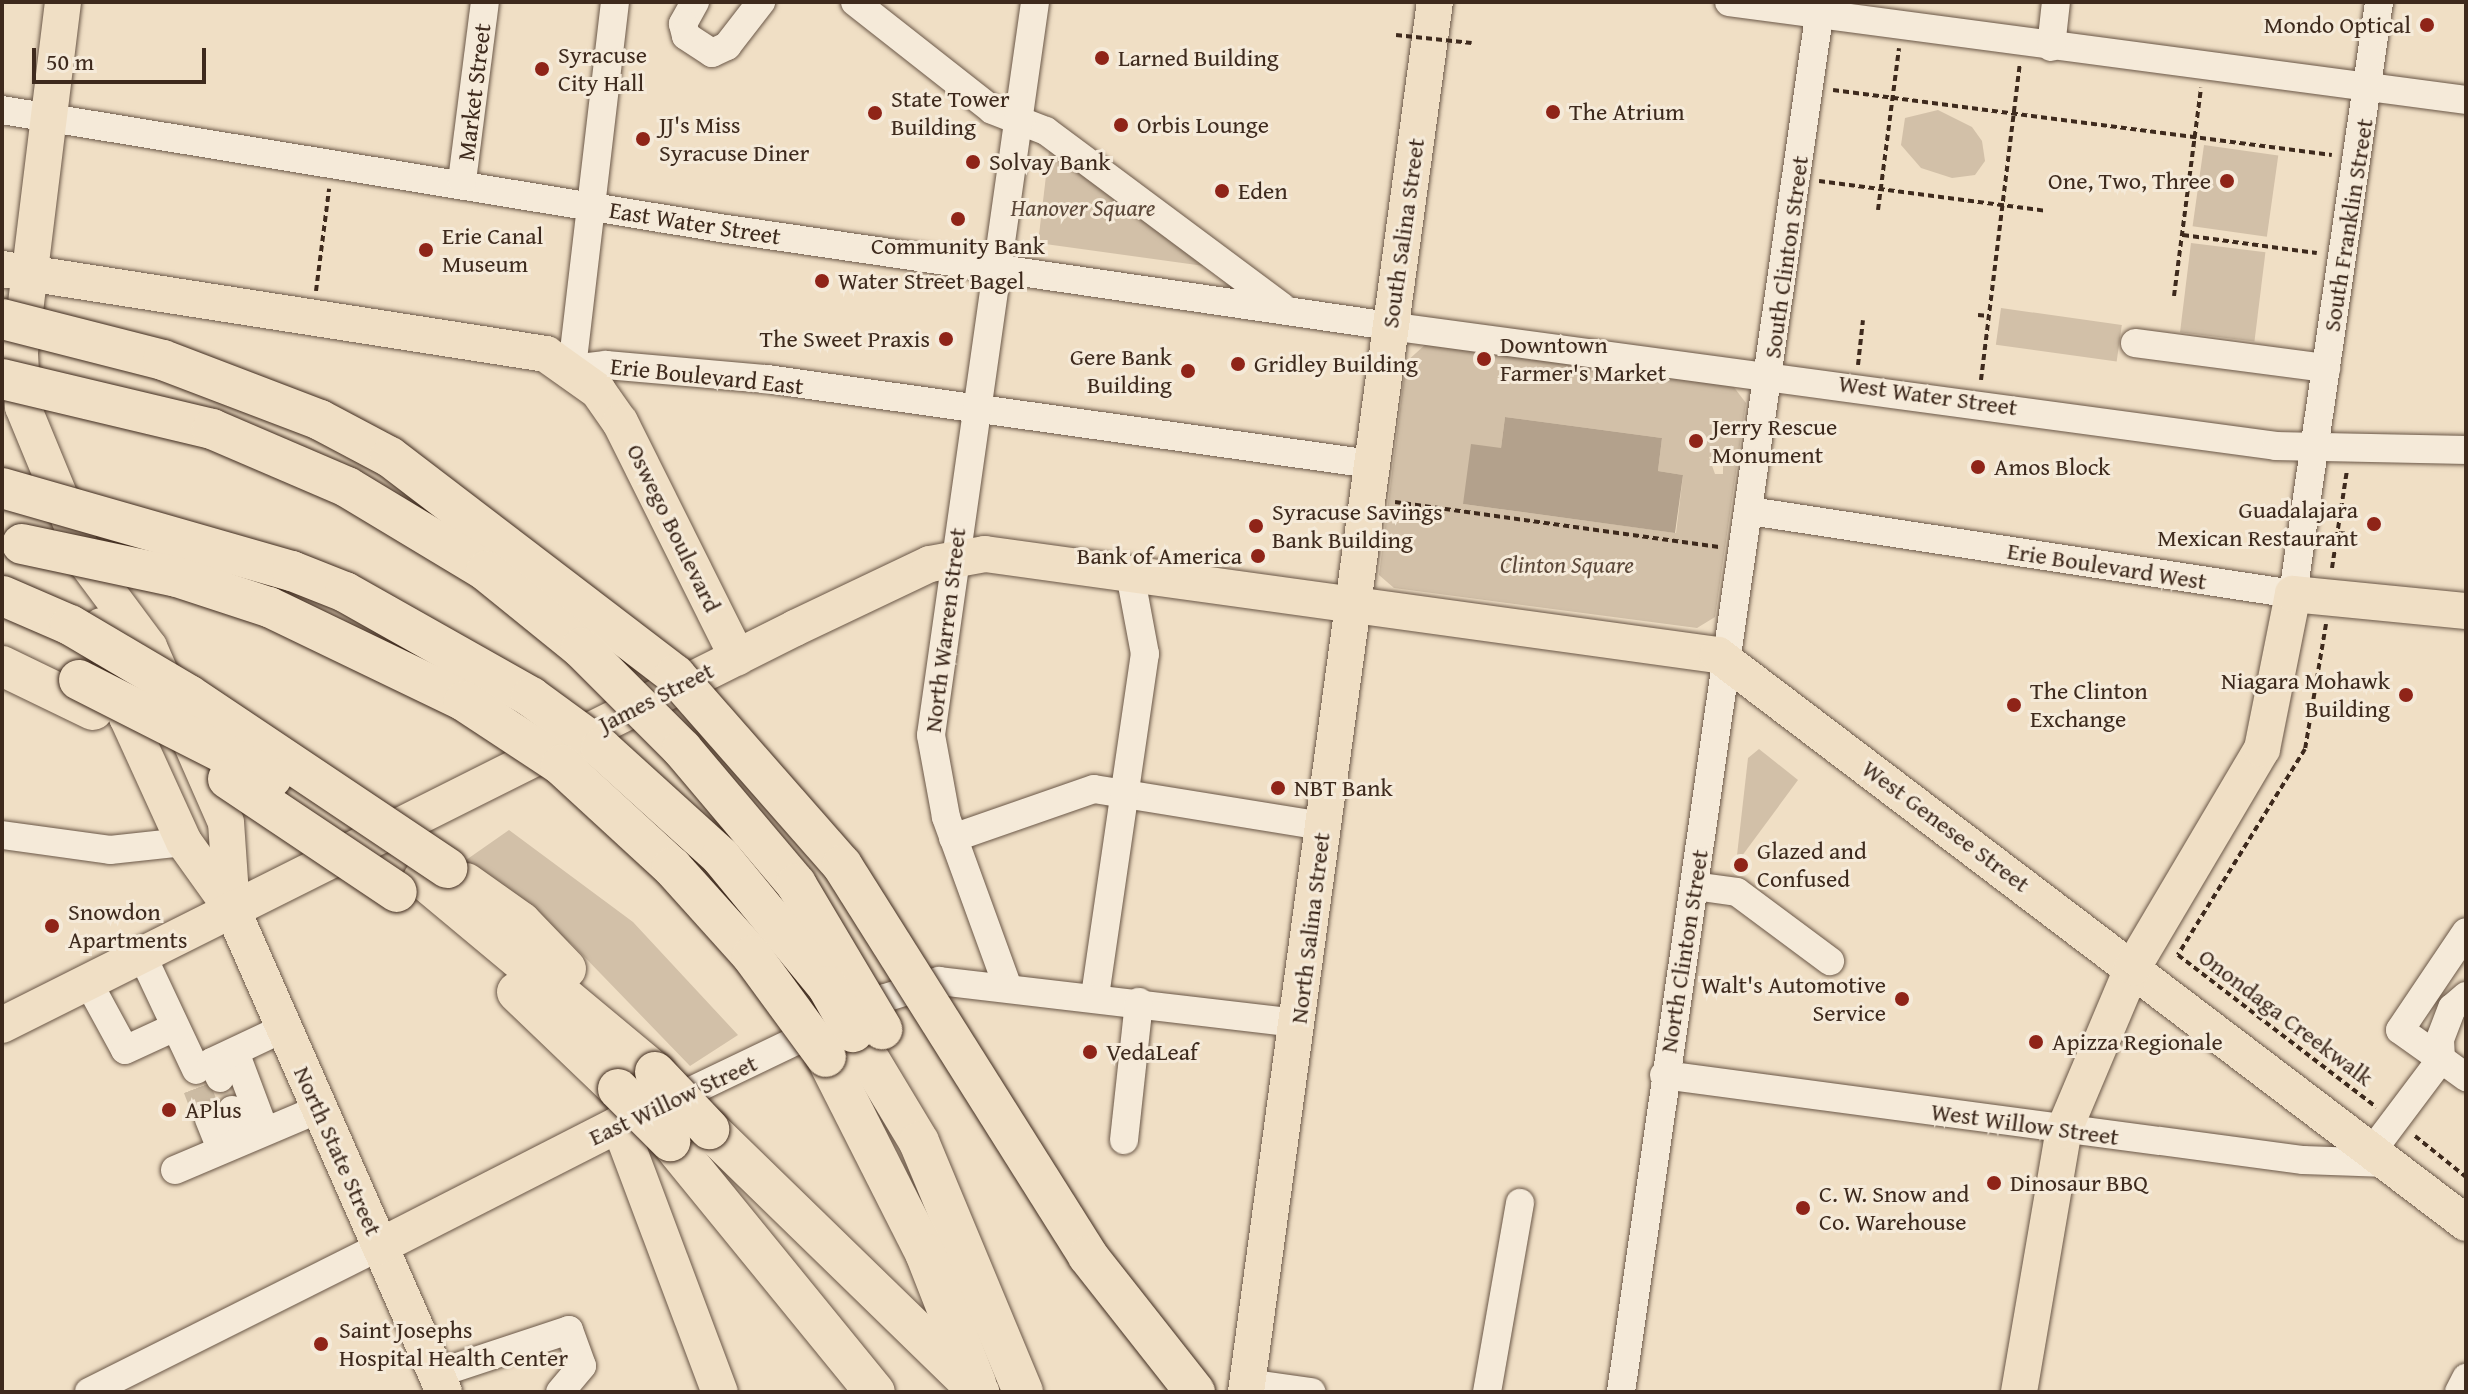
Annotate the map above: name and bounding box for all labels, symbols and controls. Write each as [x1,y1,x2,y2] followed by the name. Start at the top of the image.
[2264,11,2411,39] place label: Mondo Optical
[2418,16,2436,34] marker: Mondo Optical
[451,22,497,162] street label: Market Street
[36,32,210,82] scale bar
[558,41,647,97] place label: Syracuse City Hall
[46,44,94,79] text: 50 m
[1118,44,1279,72] place label: Larned Building
[1093,49,1111,67] marker: Larned Building
[533,60,551,78] marker: Syracuse City Hall
[891,85,1010,141] place label: State Tower Building
[1569,98,1685,126] place label: The Atrium
[1544,103,1562,121] marker: The Atrium
[866,104,884,122] marker: State Tower Building
[659,111,809,167] place label: JJ's Miss Syracuse Diner
[1137,111,1269,139] place label: Orbis Lounge
[1112,116,1130,134] marker: Orbis Lounge
[2317,116,2379,334] street label: South Franklin Street
[634,130,652,148] marker: JJ's Miss Syracuse Diner
[1375,136,1431,330] street label: South Salina Street
[989,148,1110,176] place label: Solvay Bank
[964,153,982,171] marker: Solvay Bank
[1758,154,1814,360] street label: South Clinton Street
[2048,167,2211,195] place label: One, Two, Three
[2218,172,2236,190] marker: One, Two, Three
[1238,177,1288,205] place label: Eden
[1213,182,1231,200] marker: Eden
[1010,194,1156,222] park label: Hanover Square
[607,195,783,251] street label: East Water Street
[949,210,967,228] marker: Community Bank
[442,222,543,278] place label: Erie Canal Museum
[871,232,1045,260] place label: Community Bank
[417,241,435,259] marker: Erie Canal Museum
[838,267,1025,295] place label: Water Street Bagel
[813,272,831,290] marker: Water Street Bagel
[760,325,930,353] place label: The Sweet Praxis
[937,330,955,348] marker: The Sweet Praxis
[1500,331,1666,387] place label: Downtown Farmer's Market
[1070,343,1172,399] place label: Gere Bank Building
[1254,350,1418,378] place label: Gridley Building
[1475,350,1493,368] marker: Downtown Farmer's Market
[609,352,805,400] street label: Erie Boulevard East
[1229,355,1247,373] marker: Gridley Building
[1179,362,1197,380] marker: Gere Bank Building
[1837,368,2019,422] street label: West Water Street
[1712,413,1837,469] place label: Jerry Rescue Monument
[1687,432,1705,450] marker: Jerry Rescue Monument
[621,439,727,617] street label: Oswego Boulevard
[1994,453,2110,481] place label: Amos Block
[1969,458,1987,476] marker: Amos Block
[2157,496,2358,552] place label: Guadalajara Mexican Restaurant
[1272,498,1443,554] place label: Syracuse Savings Bank Building
[2365,515,2383,533] marker: Guadalajara Mexican Restaurant
[1247,517,1265,535] marker: Syracuse Savings Bank Building
[918,526,972,734] street label: North Warren Street
[2005,536,2209,596] street label: Erie Boulevard West
[1077,542,1242,570] place label: Bank of America
[1249,547,1267,565] marker: Bank of America
[1500,551,1634,579] park label: Clinton Square
[594,656,718,738] street label: James Street
[2221,667,2390,723] place label: Niagara Mohawk Building
[2030,677,2148,733] place label: The Clinton Exchange
[2397,686,2415,704] marker: Niagara Mohawk Building
[2005,696,2023,714] marker: The Clinton Exchange
[1857,754,2035,898] street label: West Genesee Street
[1294,774,1393,802] place label: NBT Bank
[1269,779,1287,797] marker: NBT Bank
[1284,831,1336,1025] street label: North Salina Street
[1757,837,1867,893] place label: Glazed and Confused
[1654,847,1714,1055] street label: North Clinton Street
[1732,856,1750,874] marker: Glazed and Confused
[68,898,188,954] place label: Snowdon Apartments
[43,917,61,935] marker: Snowdon Apartments
[2193,942,2379,1092] street label: Onondaga Creekwalk
[1701,971,1886,1027] place label: Walt's Automotive Service
[1893,990,1911,1008] marker: Walt's Automotive Service
[2052,1028,2223,1056] place label: Apizza Regionale
[2027,1033,2045,1051] marker: Apizza Regionale
[1106,1038,1198,1066] place label: VedaLeaf
[1081,1043,1099,1061] marker: VedaLeaf
[584,1048,762,1152] street label: East Willow Street
[288,1062,388,1240] street label: North State Street
[185,1096,242,1124] place label: APlus
[1929,1097,2121,1151] street label: West Willow Street
[160,1101,178,1119] marker: APlus
[2010,1169,2148,1197] place label: Dinosaur BBQ
[1985,1174,2003,1192] marker: Dinosaur BBQ
[1819,1180,1969,1236] place label: C. W. Snow and Co. Warehouse
[1794,1199,1812,1217] marker: C. W. Snow and Co. Warehouse
[339,1316,568,1372] place label: Saint Josephs Hospital Health Center
[310,1333,332,1355] marker: Saint Josephs Hospital Health Center

